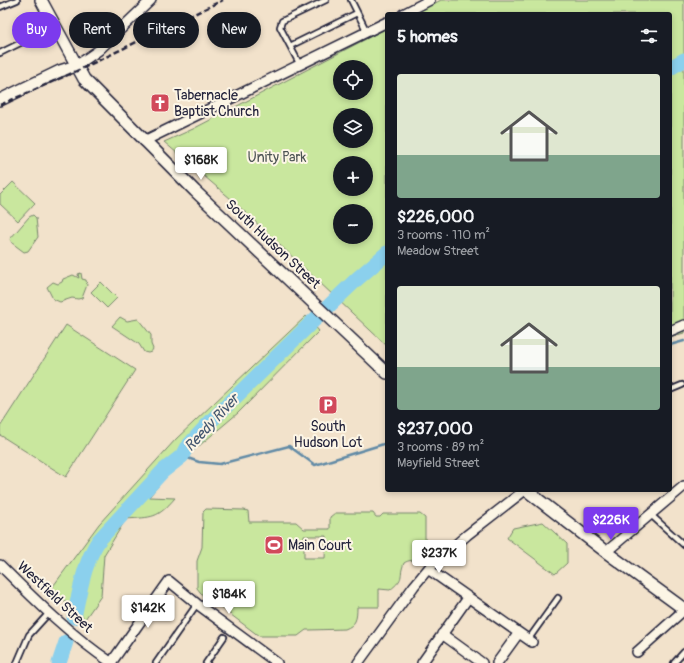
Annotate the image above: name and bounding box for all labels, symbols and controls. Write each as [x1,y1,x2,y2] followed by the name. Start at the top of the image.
[12,12,61,48] chip: Buy
[69,12,125,48] chip: Rent
[133,12,199,48] chip: Filters
[207,12,261,48] chip: New
[638,25,660,47] icon: filters
[397,26,458,47] text: 5 homes
[333,60,373,244] map controls
[333,60,373,100] button: locate
[174,87,259,120] place label: Tabernacle Baptist Church
[149,92,171,114] church icon: Tabernacle Baptist Church
[493,100,565,172] icon: home
[333,108,373,148] button: layers
[173,147,229,181] pin: $168K
[248,149,307,166] park label: Unity Park
[184,152,218,168] text: $168K
[333,156,373,196] button: +
[222,196,324,292] street label: South Hudson Street
[333,204,373,244] button: −
[397,206,474,227] text: $226,000
[397,227,490,243] text: 3 rooms · 110 m²
[397,243,479,259] text: Meadow Street
[493,312,565,384] icon: home
[181,389,245,456] water label: Reedy River
[317,394,339,416] parking icon: South Hudson Lot
[294,418,363,451] place label: South Hudson Lot
[397,418,473,439] text: $237,000
[397,439,484,455] text: 3 rooms · 89 m²
[397,455,480,471] text: Mayfield Street
[583,507,639,541] pin: $226K
[593,512,630,528] text: $226K
[263,534,285,556] sports icon: Main Court
[288,537,352,554] place label: Main Court
[411,540,467,574] pin: $237K
[421,545,457,561] text: $237K
[14,558,97,637] street label: Westfield Street
[201,581,257,615] pin: $184K
[212,586,246,602] text: $184K
[120,595,176,629] pin: $142K
[131,600,165,616] text: $142K

